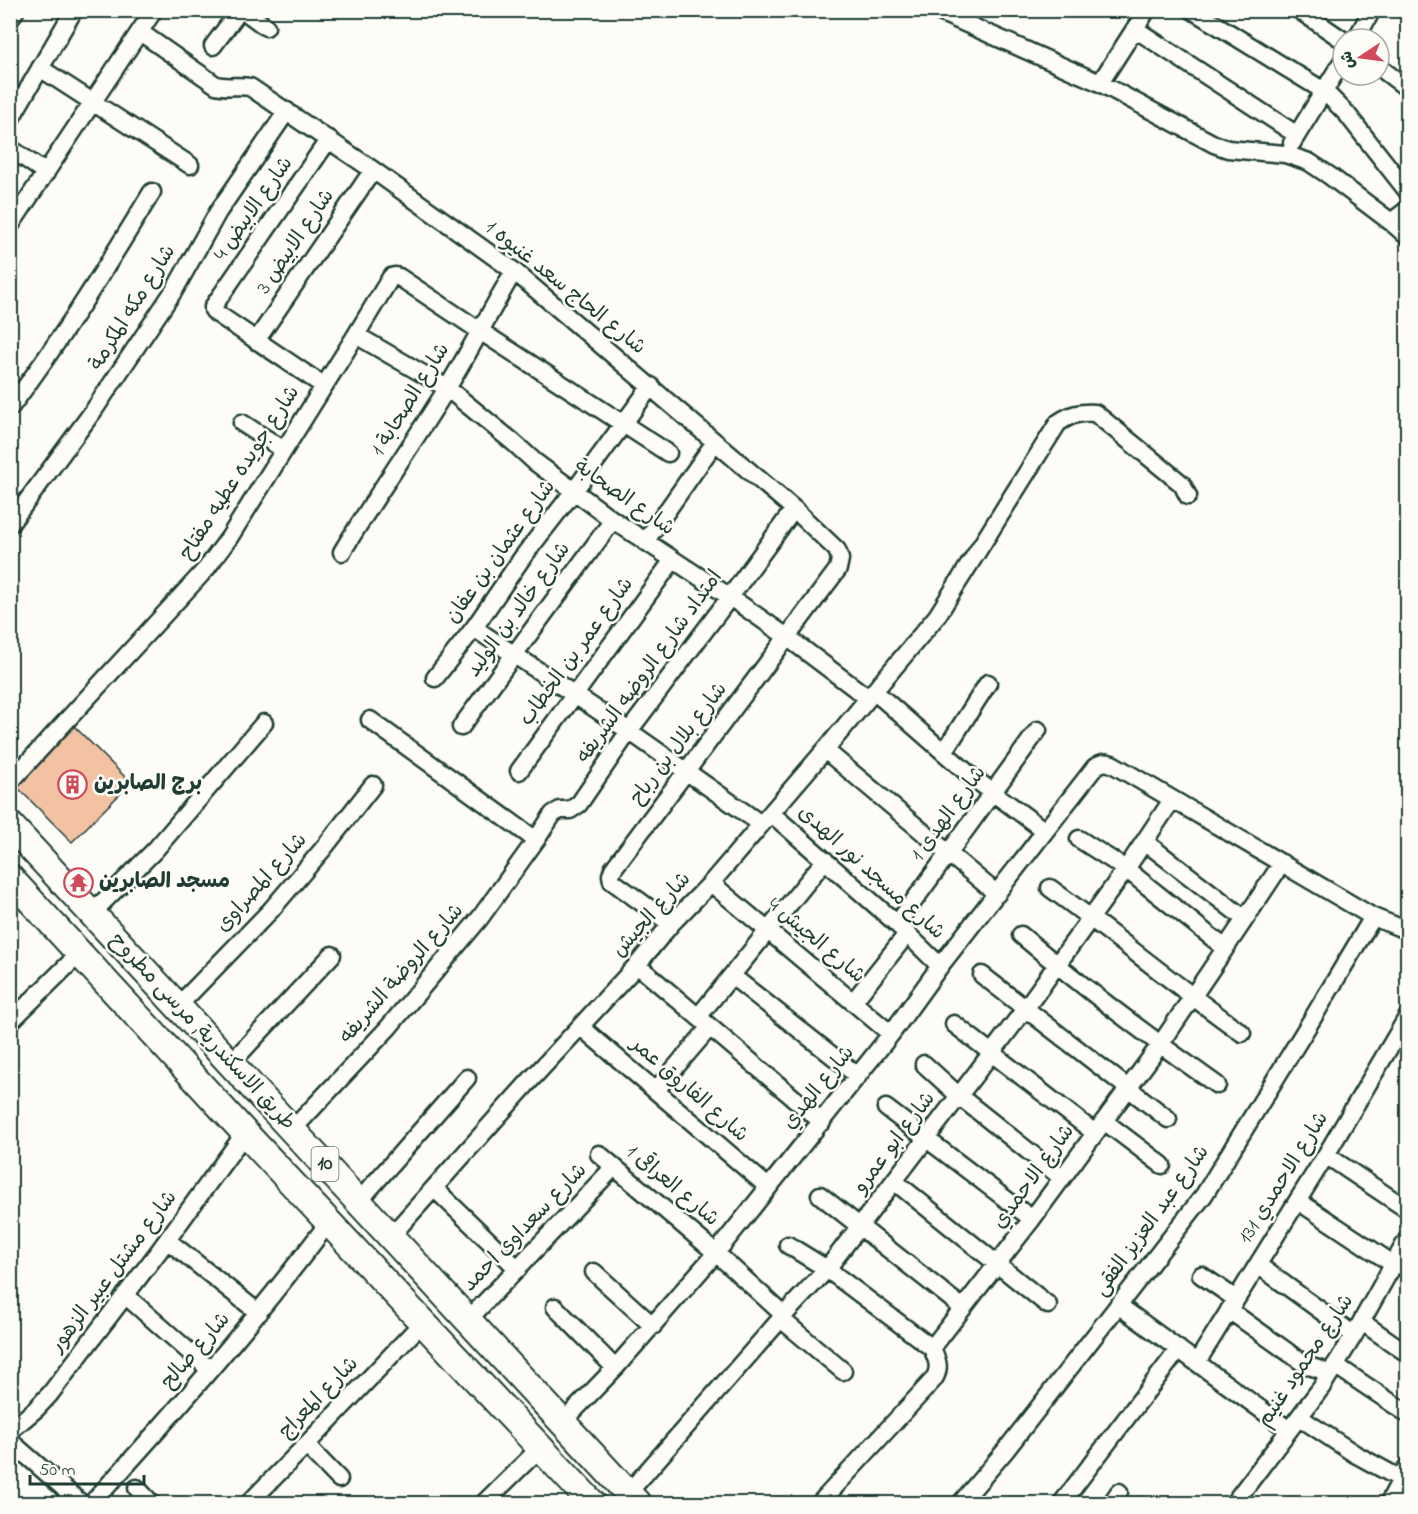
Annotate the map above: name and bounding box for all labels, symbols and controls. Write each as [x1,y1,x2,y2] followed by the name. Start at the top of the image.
[1331,27,1391,87] north arrow
[1335,49,1362,71] text: ش
[207,151,301,267] street label: شارع الابيض 4
[250,183,342,301] street label: شارع الابيض 3
[478,213,652,363] street label: شارع الحاج سعد غنيوه 1
[82,239,184,377] street label: شارع مكه المكرمة
[364,337,458,463] street label: شارع الصحابة 1
[172,380,308,566] street label: شارع جويده عطيه مفتاح
[567,452,681,544] street label: شارع الصحابة
[439,474,563,630] street label: شارع عثمان بن عفان
[460,536,578,684] street label: شارع خالد بن الوليد
[570,564,730,770] street label: امتداد شارع الروضه الشريفه
[513,571,641,733] street label: شارع عمر بن الخطاب
[623,676,735,812] street label: شارع بلال بن رباح
[904,760,994,868] street label: شارع الهدى 1
[57,768,89,800] building icon: برج الصابرين
[94,769,202,799] place label: برج الصابرين
[791,799,951,947] street label: شارع مسجد نور الهدى
[209,827,315,939] street label: شارع المصراوى
[62,866,94,898] temple icon: مسجد الصابرين
[605,866,699,964] street label: شارع الجيش
[99,867,230,897] place label: مسجد الصابرين
[760,891,872,991] street label: شارع الجيش 4
[333,897,471,1051] street label: شارع الروضة الشريفه
[102,926,302,1138] street label: طريق الاسكندرية, مرسى مطروح
[622,1029,755,1150] street label: شارع الفاروق عمر
[776,1040,862,1136] street label: شارع الهدي
[845,1086,943,1202] street label: شارع ابو عمرو
[1231,1106,1337,1250] street label: شارع الاحمدي 131
[986,1118,1082,1236] street label: شارع الاحمدي
[619,1138,725,1234] street label: شارع العراقى 1
[1087,1139,1217,1303] street label: شارع عبد العزيز الفقى
[312,1147,338,1181] road number: 10
[455,1157,595,1299] street label: شارع سعداوى احمد
[42,1184,185,1360] street label: شارع مشتل عبير الزهور
[1250,1288,1362,1434] street label: شارع محمود غنيم
[154,1306,238,1396] street label: شارع صالح
[272,1350,366,1446] street label: شارع المعراج
[30,1448,144,1486] scale bar
[39,1458,76,1484] text: 50 m

